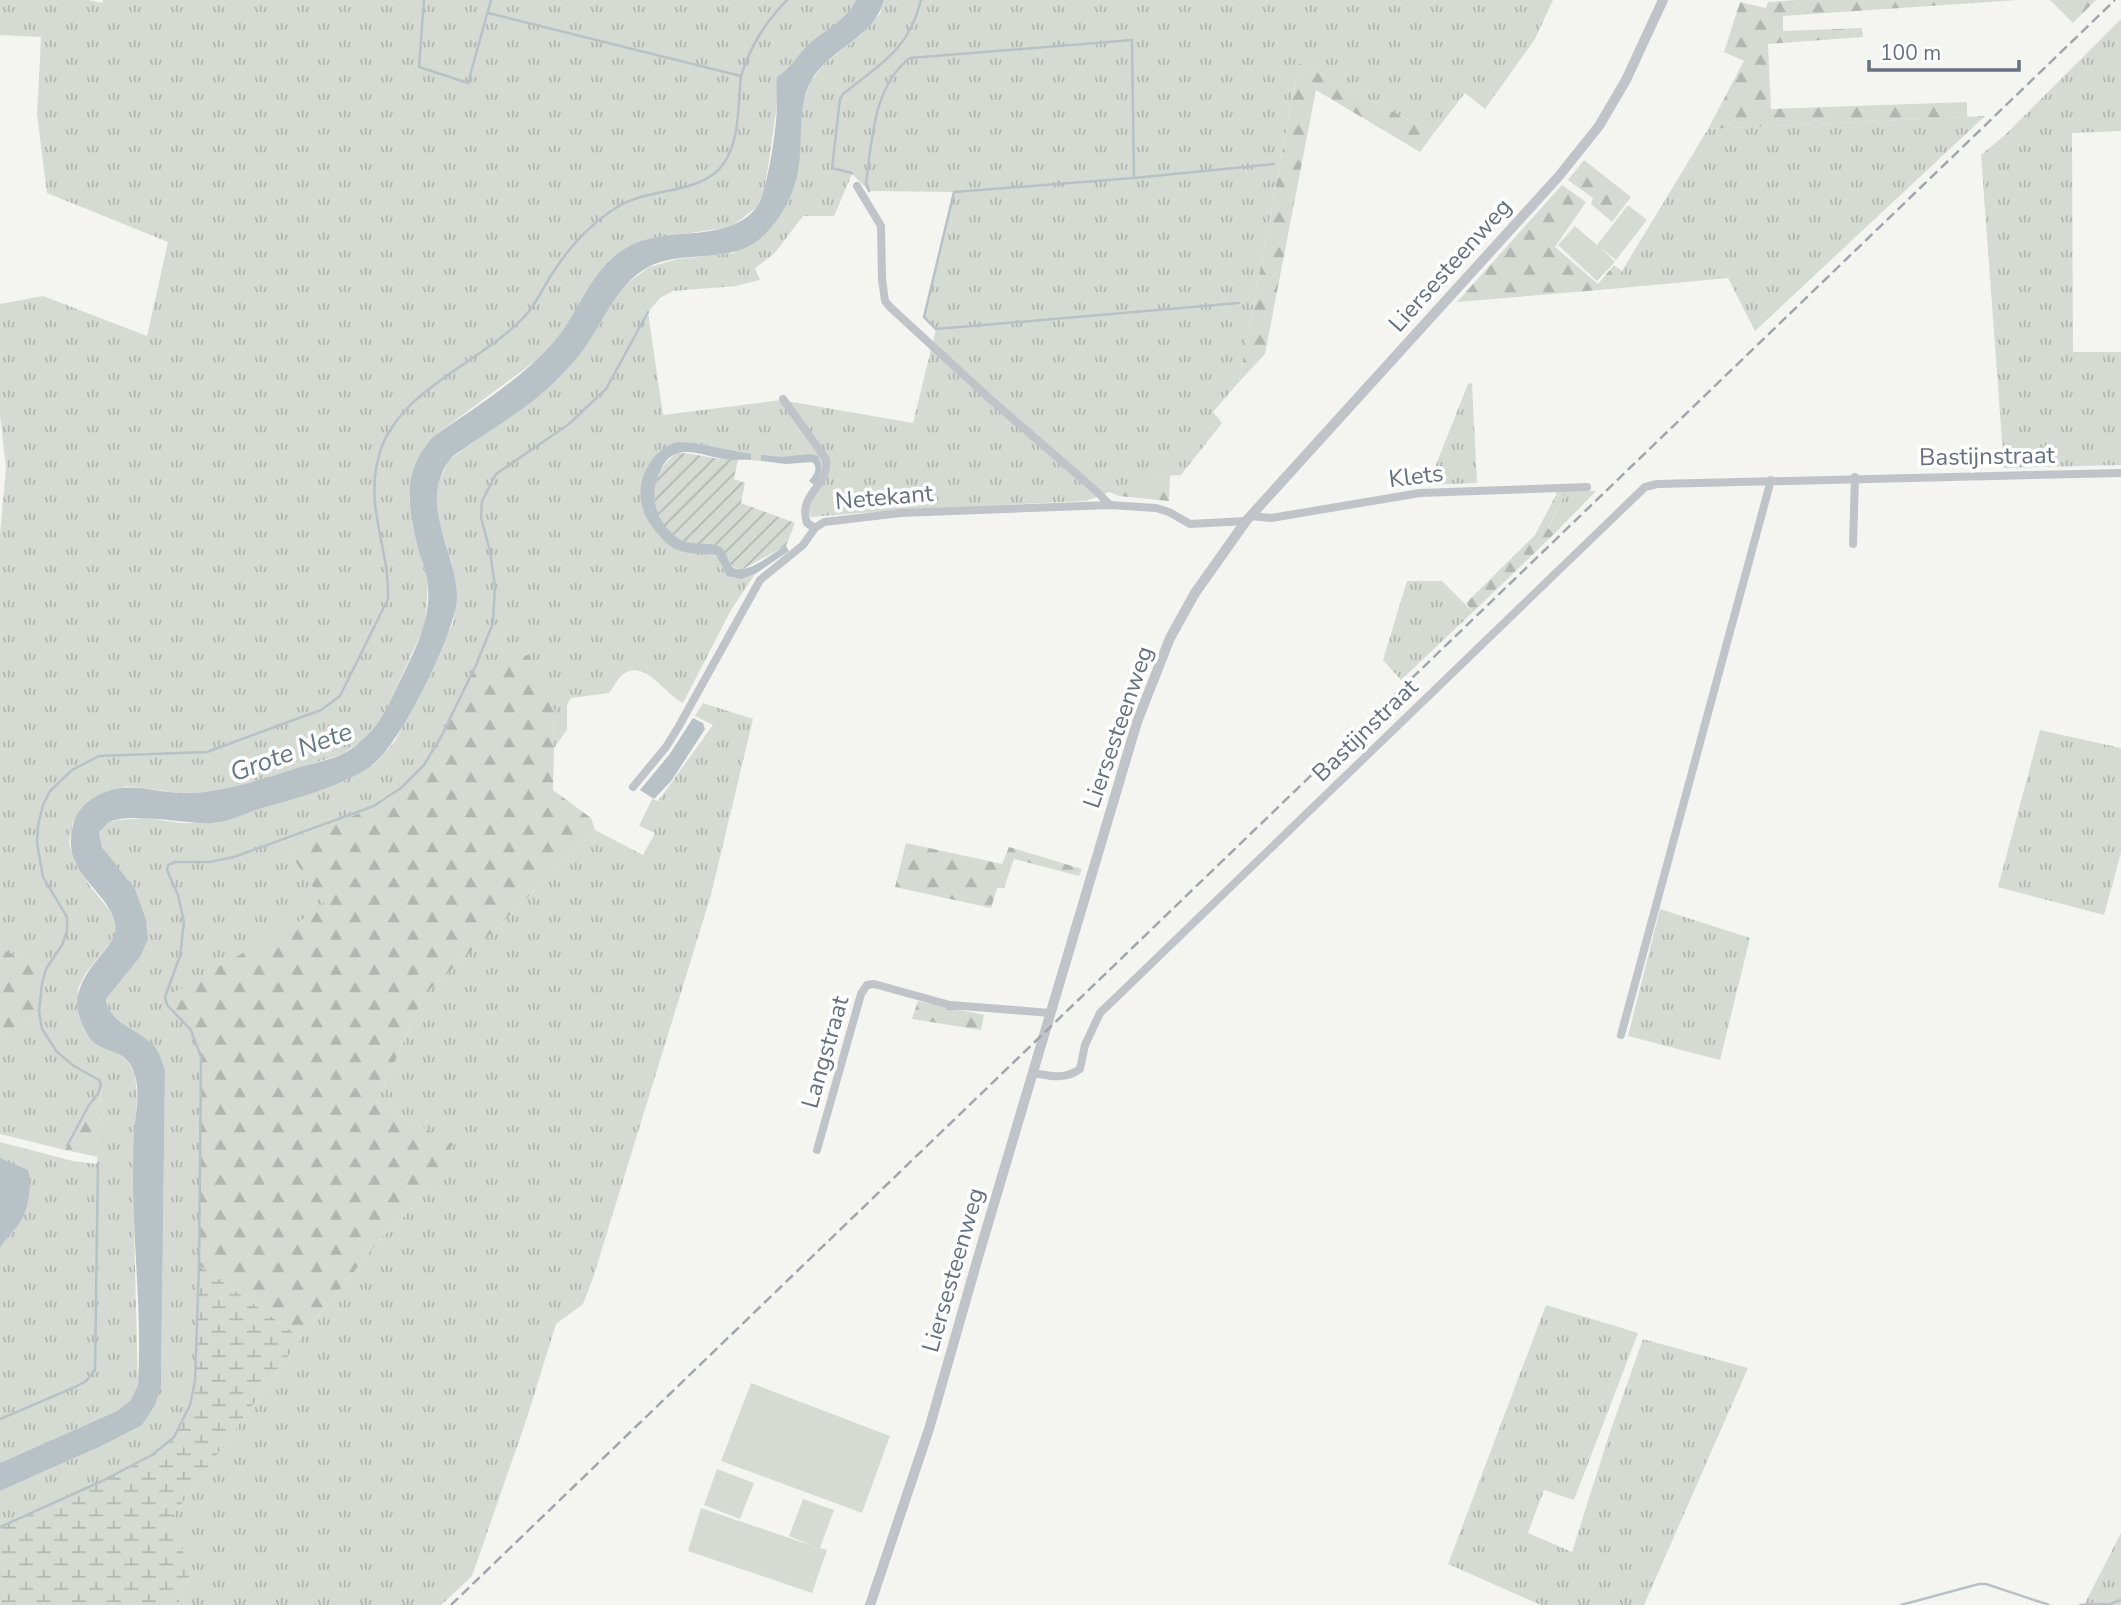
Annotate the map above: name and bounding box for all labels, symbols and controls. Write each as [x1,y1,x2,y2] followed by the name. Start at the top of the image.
[1869,28,2020,72] scale bar
[1880,39,1941,67] text: 100 m
[1381,191,1519,339] street label: Liersesteenweg
[1919,439,2056,473] street label: Bastijnstraat
[1387,457,1445,495] street label: Klets
[834,477,935,517] street label: Netekant
[1075,642,1161,812] street label: Liersesteenweg
[1305,671,1425,789] street label: Bastijnstraat
[225,714,357,790] water label: Grote Nete
[794,991,856,1112] street label: Langstraat
[914,1184,992,1356] street label: Liersesteenweg

